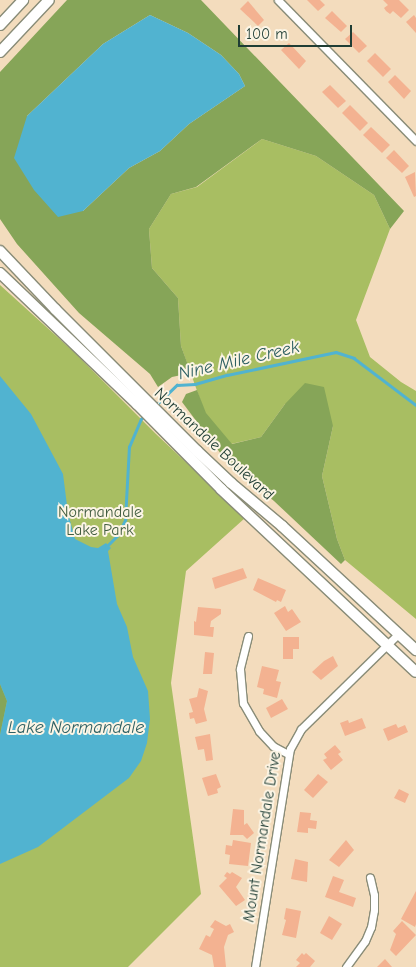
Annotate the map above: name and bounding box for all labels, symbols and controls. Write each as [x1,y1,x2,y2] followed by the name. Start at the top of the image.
[241,15,355,47] scale bar
[246,25,288,43] text: 100 m
[176,337,302,385] water label: Nine Mile Creek
[150,384,278,504] street label: Normandale Boulevard
[58,502,142,540] park label: Normandale Lake Park
[8,717,144,739] water label: Lake Normandale
[239,750,285,924] street label: Mount Normandale Drive

